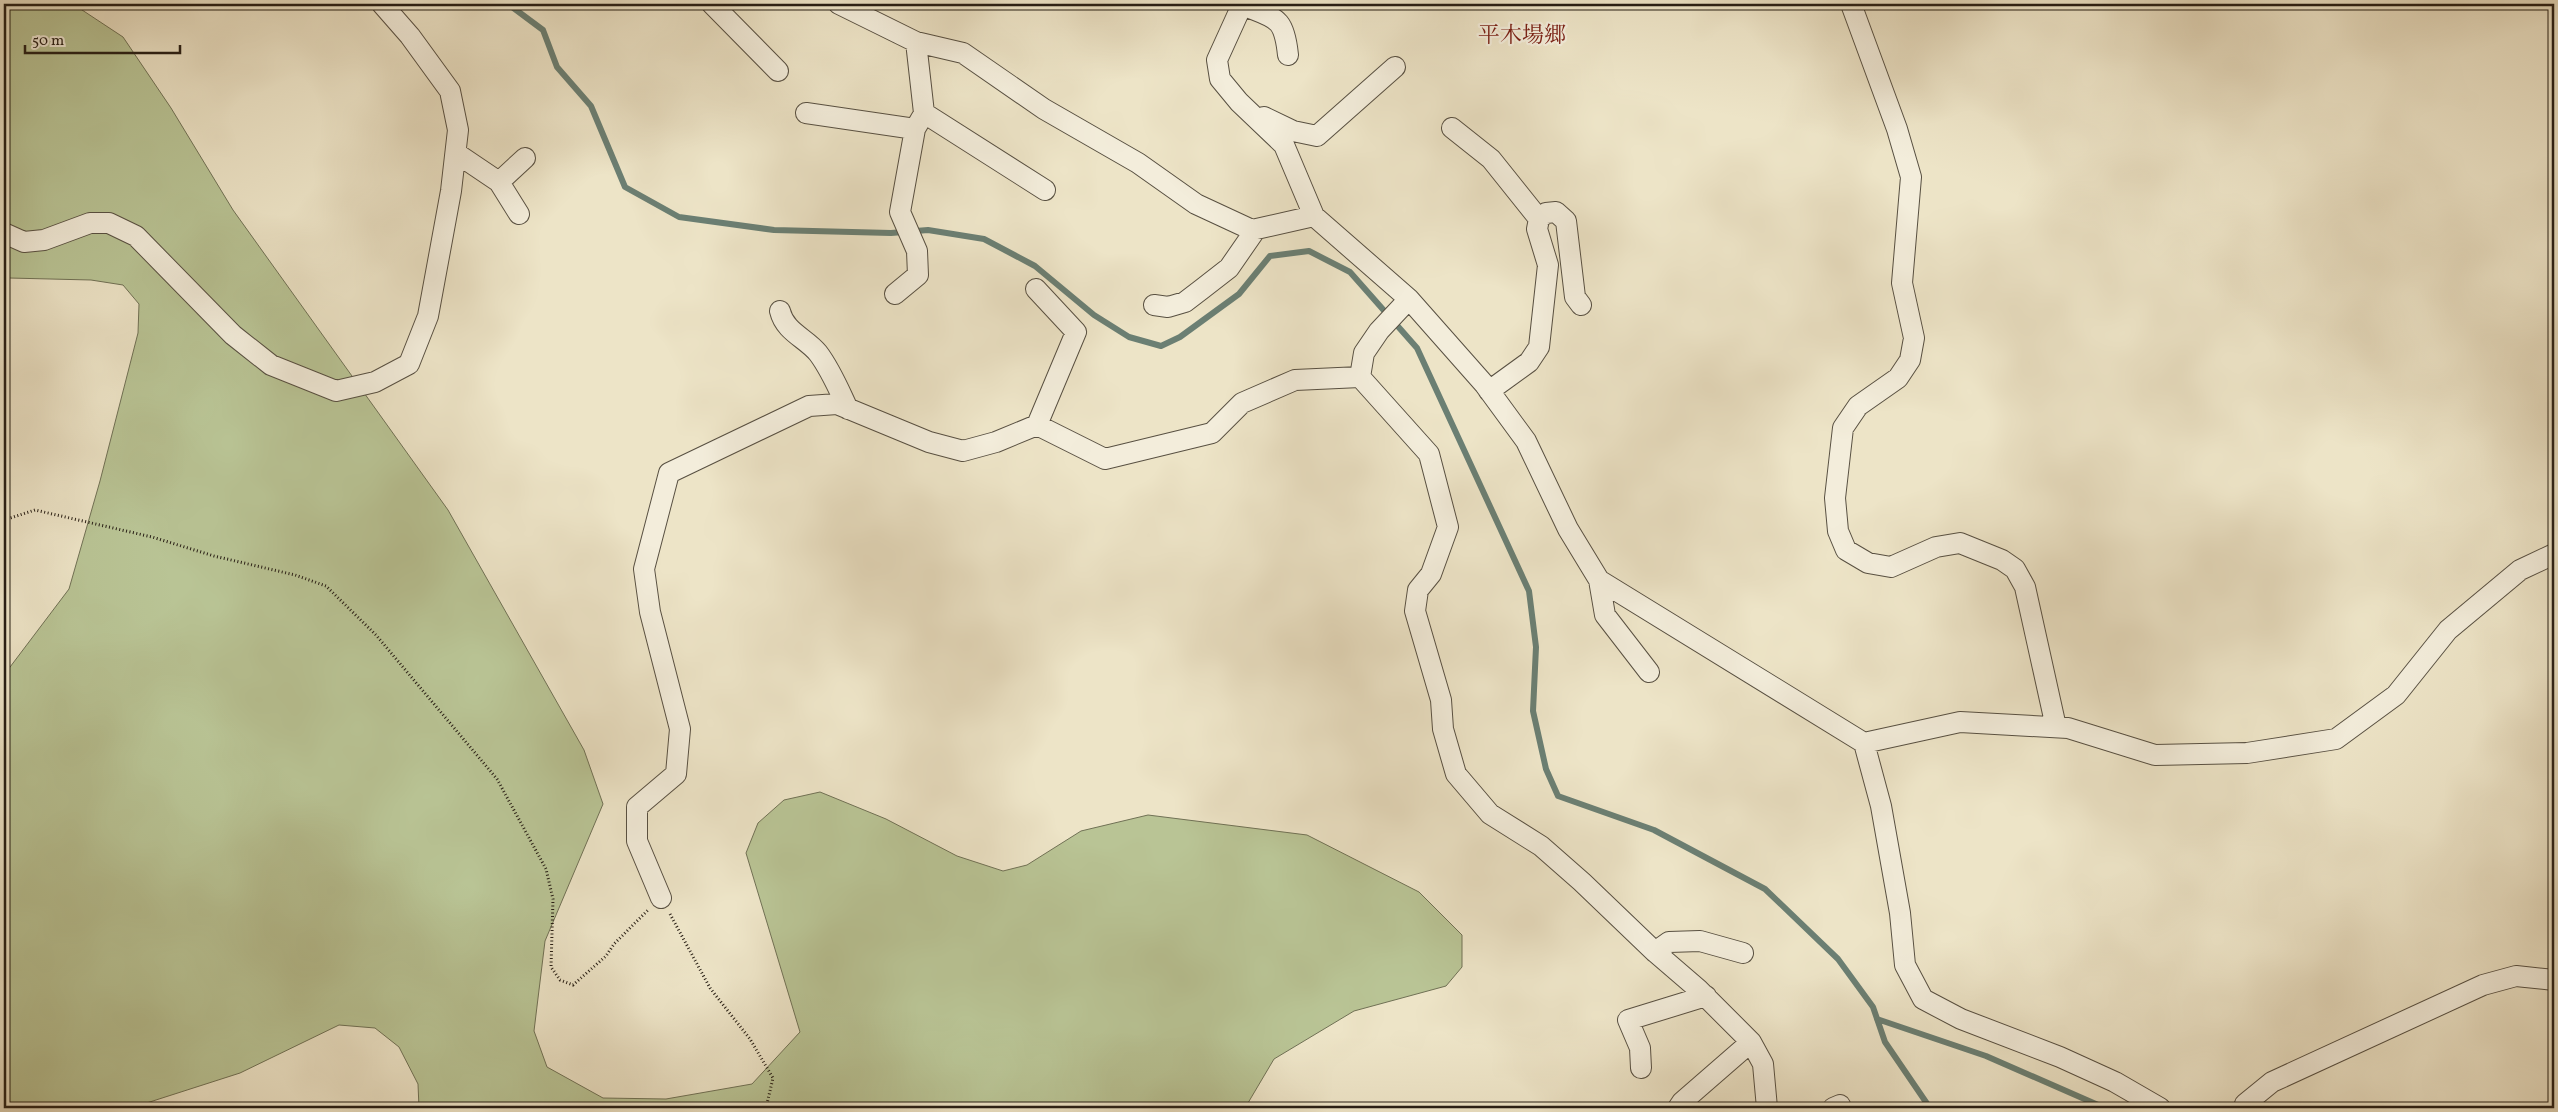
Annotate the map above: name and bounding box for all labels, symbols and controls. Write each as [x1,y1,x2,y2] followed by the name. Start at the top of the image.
[1478,21,1566,52] district label: 平木場郷
[25,22,180,54] scale bar
[32,31,64,52] text: 50 m

